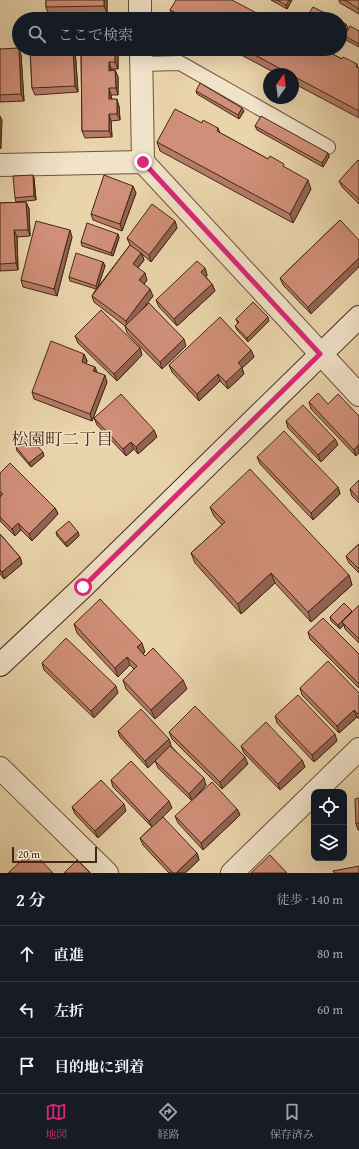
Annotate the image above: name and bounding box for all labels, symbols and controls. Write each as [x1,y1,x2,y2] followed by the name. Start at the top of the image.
[12,12,347,56] search box
[26,23,48,45] icon: search
[58,24,133,45] text: ここで検索
[263,68,299,104] north arrow
[134,153,152,171] route end
[11,426,113,451] district label: 松園町二丁目
[74,578,92,596] route start
[311,789,347,861] map controls
[311,789,347,825] button: locate
[311,825,347,861] button: layers
[12,845,97,864] scale bar
[18,846,40,862] text: 20 m
[16,887,46,912] text: 2 分
[277,890,343,909] text: 徒歩 · 140 m
[16,943,38,965] icon: ahead
[54,944,84,965] text: 直進
[317,944,343,963] text: 80 m
[16,999,38,1021] icon: left
[54,1000,84,1021] text: 左折
[317,1000,343,1019] text: 60 m
[16,1055,38,1077] icon: arrive
[54,1056,144,1077] text: 目的地に到着
[45,1101,67,1142] tab: 地図
[157,1101,179,1142] tab: 経路
[270,1101,314,1142] tab: 保存済み

